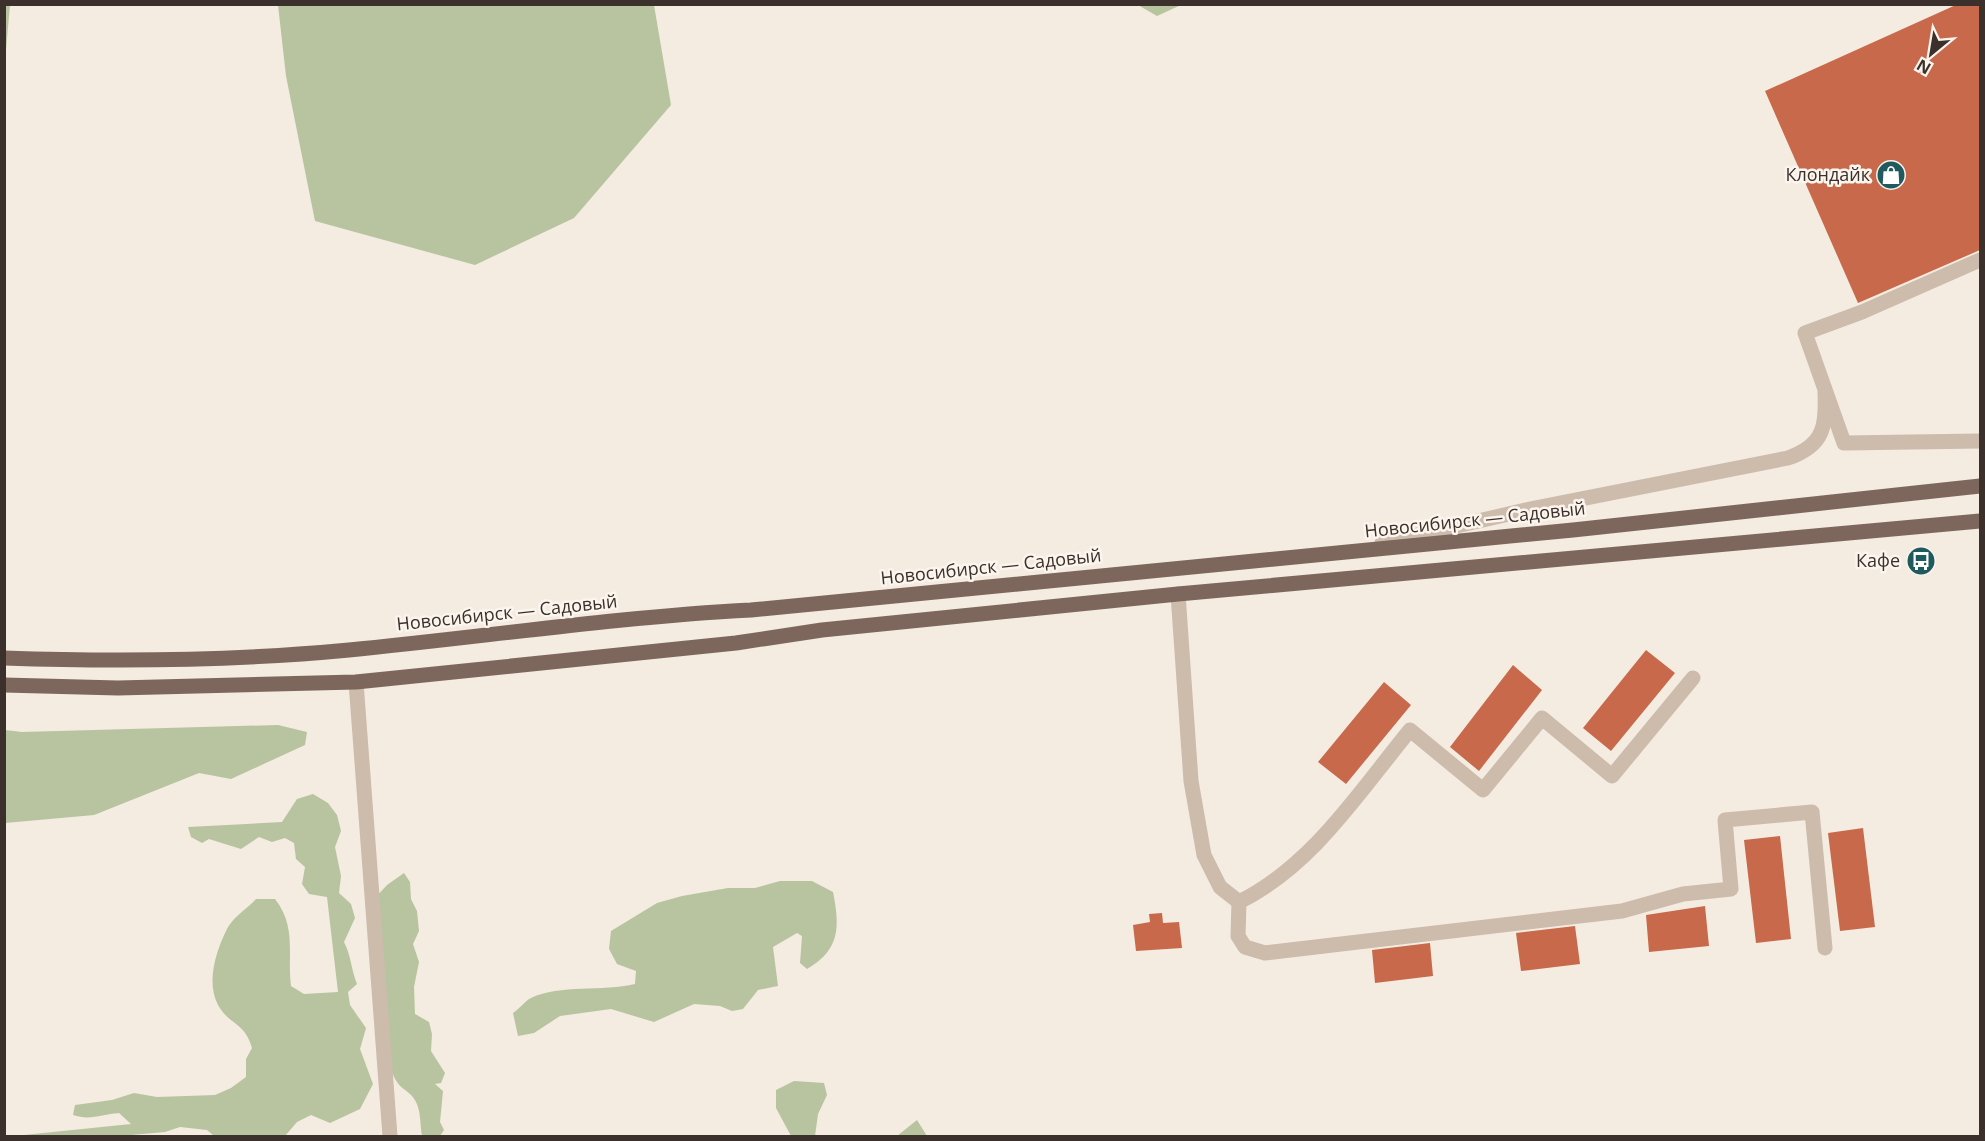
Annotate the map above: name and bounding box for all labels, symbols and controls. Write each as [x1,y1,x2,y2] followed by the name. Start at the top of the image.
[1901,24,1961,84] north arrow
[1912,54,1935,80] text: N
[1875,159,1907,191] shop icon: Клондайк
[1785,162,1871,186] place label: Клондайк
[1363,495,1586,543] street label: Новосибирск — Садовый
[879,542,1102,590] street label: Новосибирск — Садовый
[1905,545,1937,577] bus stop icon: Кафе
[1856,548,1900,572] place label: Кафе
[395,588,618,636] street label: Новосибирск — Садовый

